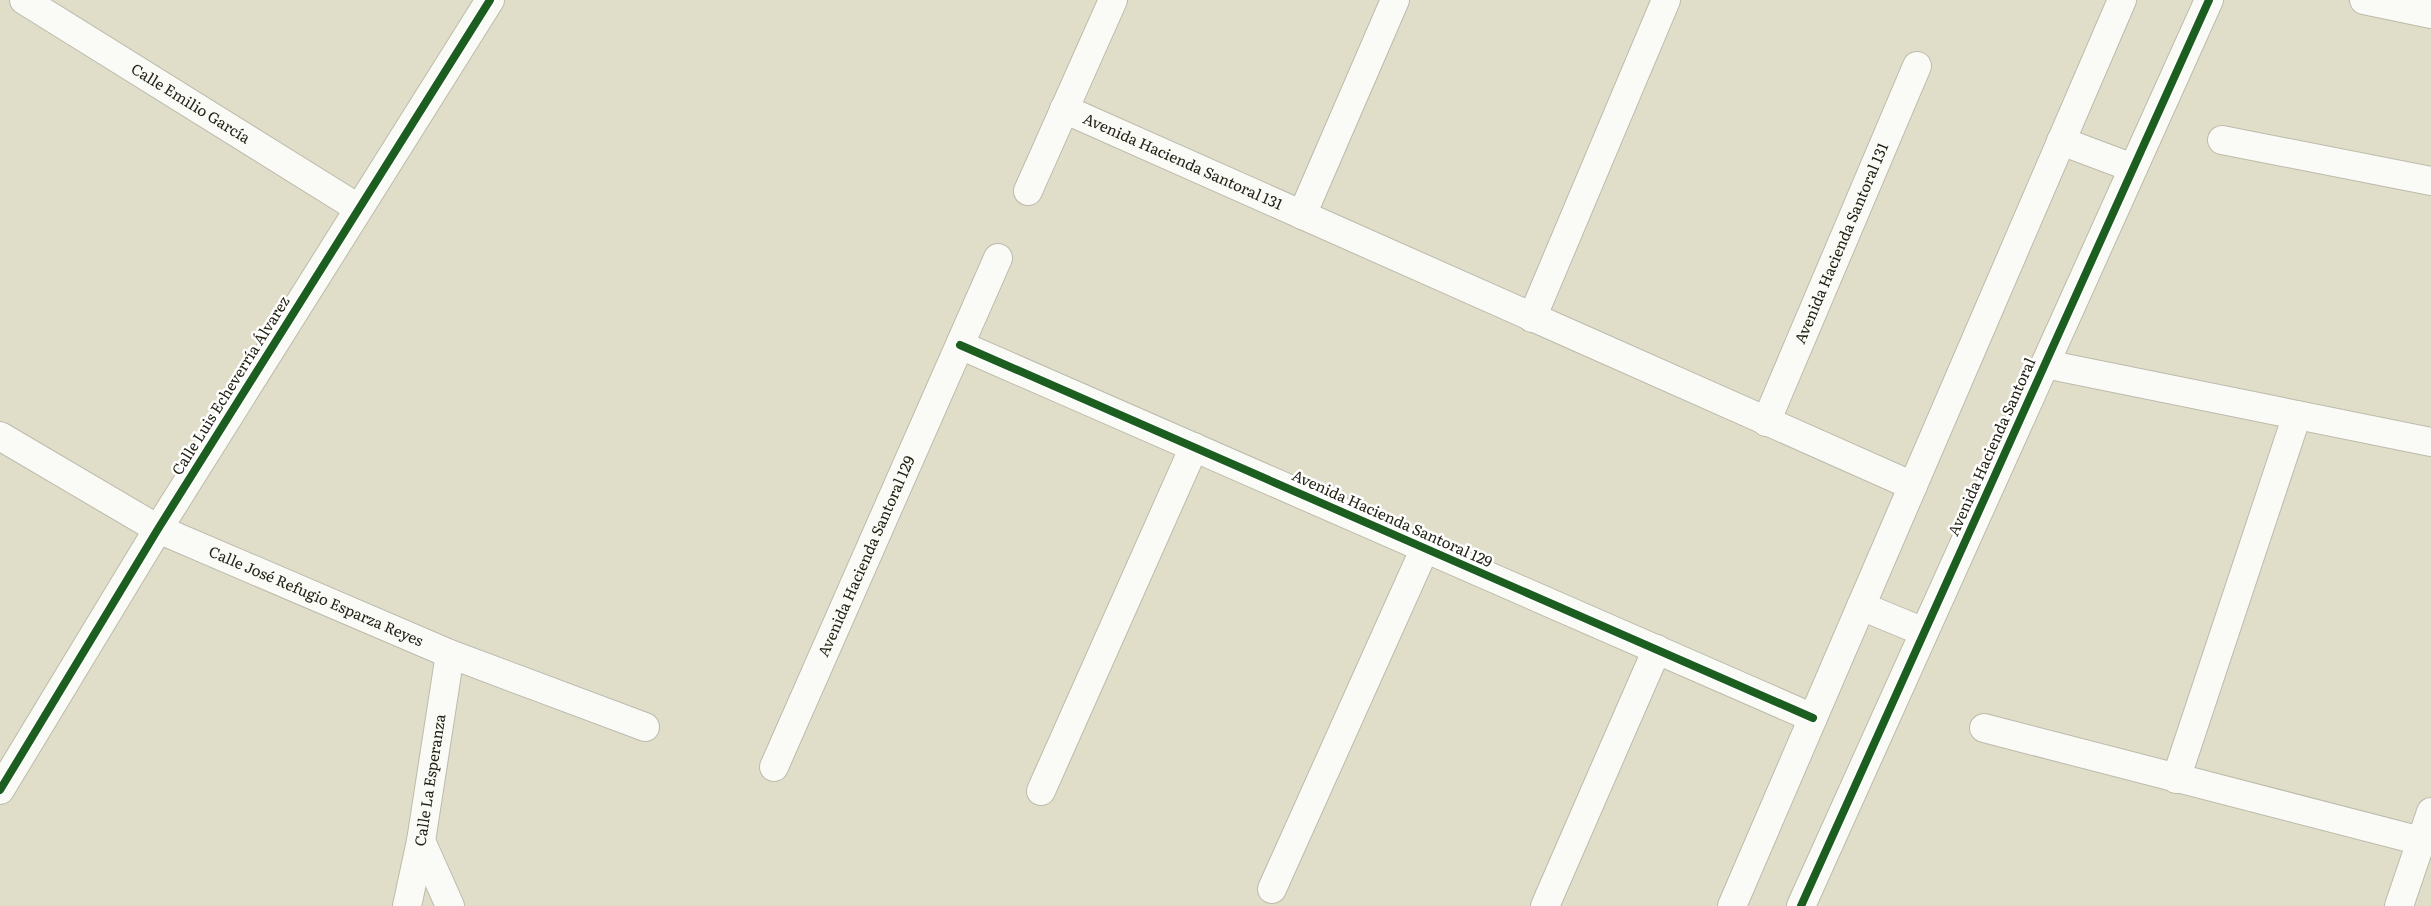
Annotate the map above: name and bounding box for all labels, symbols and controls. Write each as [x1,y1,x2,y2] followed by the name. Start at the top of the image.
[127,56,256,149] street label: Calle Emilio García
[1080,106,1287,215] street label: Avenida Hacienda Santoral 131
[1788,139,1893,347] street label: Avenida Hacienda Santoral 131
[165,291,294,479] street label: Calle Luis Echeverría Álvarez
[1941,354,2040,539] street label: Avenida Hacienda Santoral
[811,452,920,660] street label: Avenida Hacienda Santoral 129
[1289,463,1497,572] street label: Avenida Hacienda Santoral 129
[205,539,428,651] street label: Calle José Refugio Esparza Reyes
[407,711,451,848] street label: Calle La Esperanza

